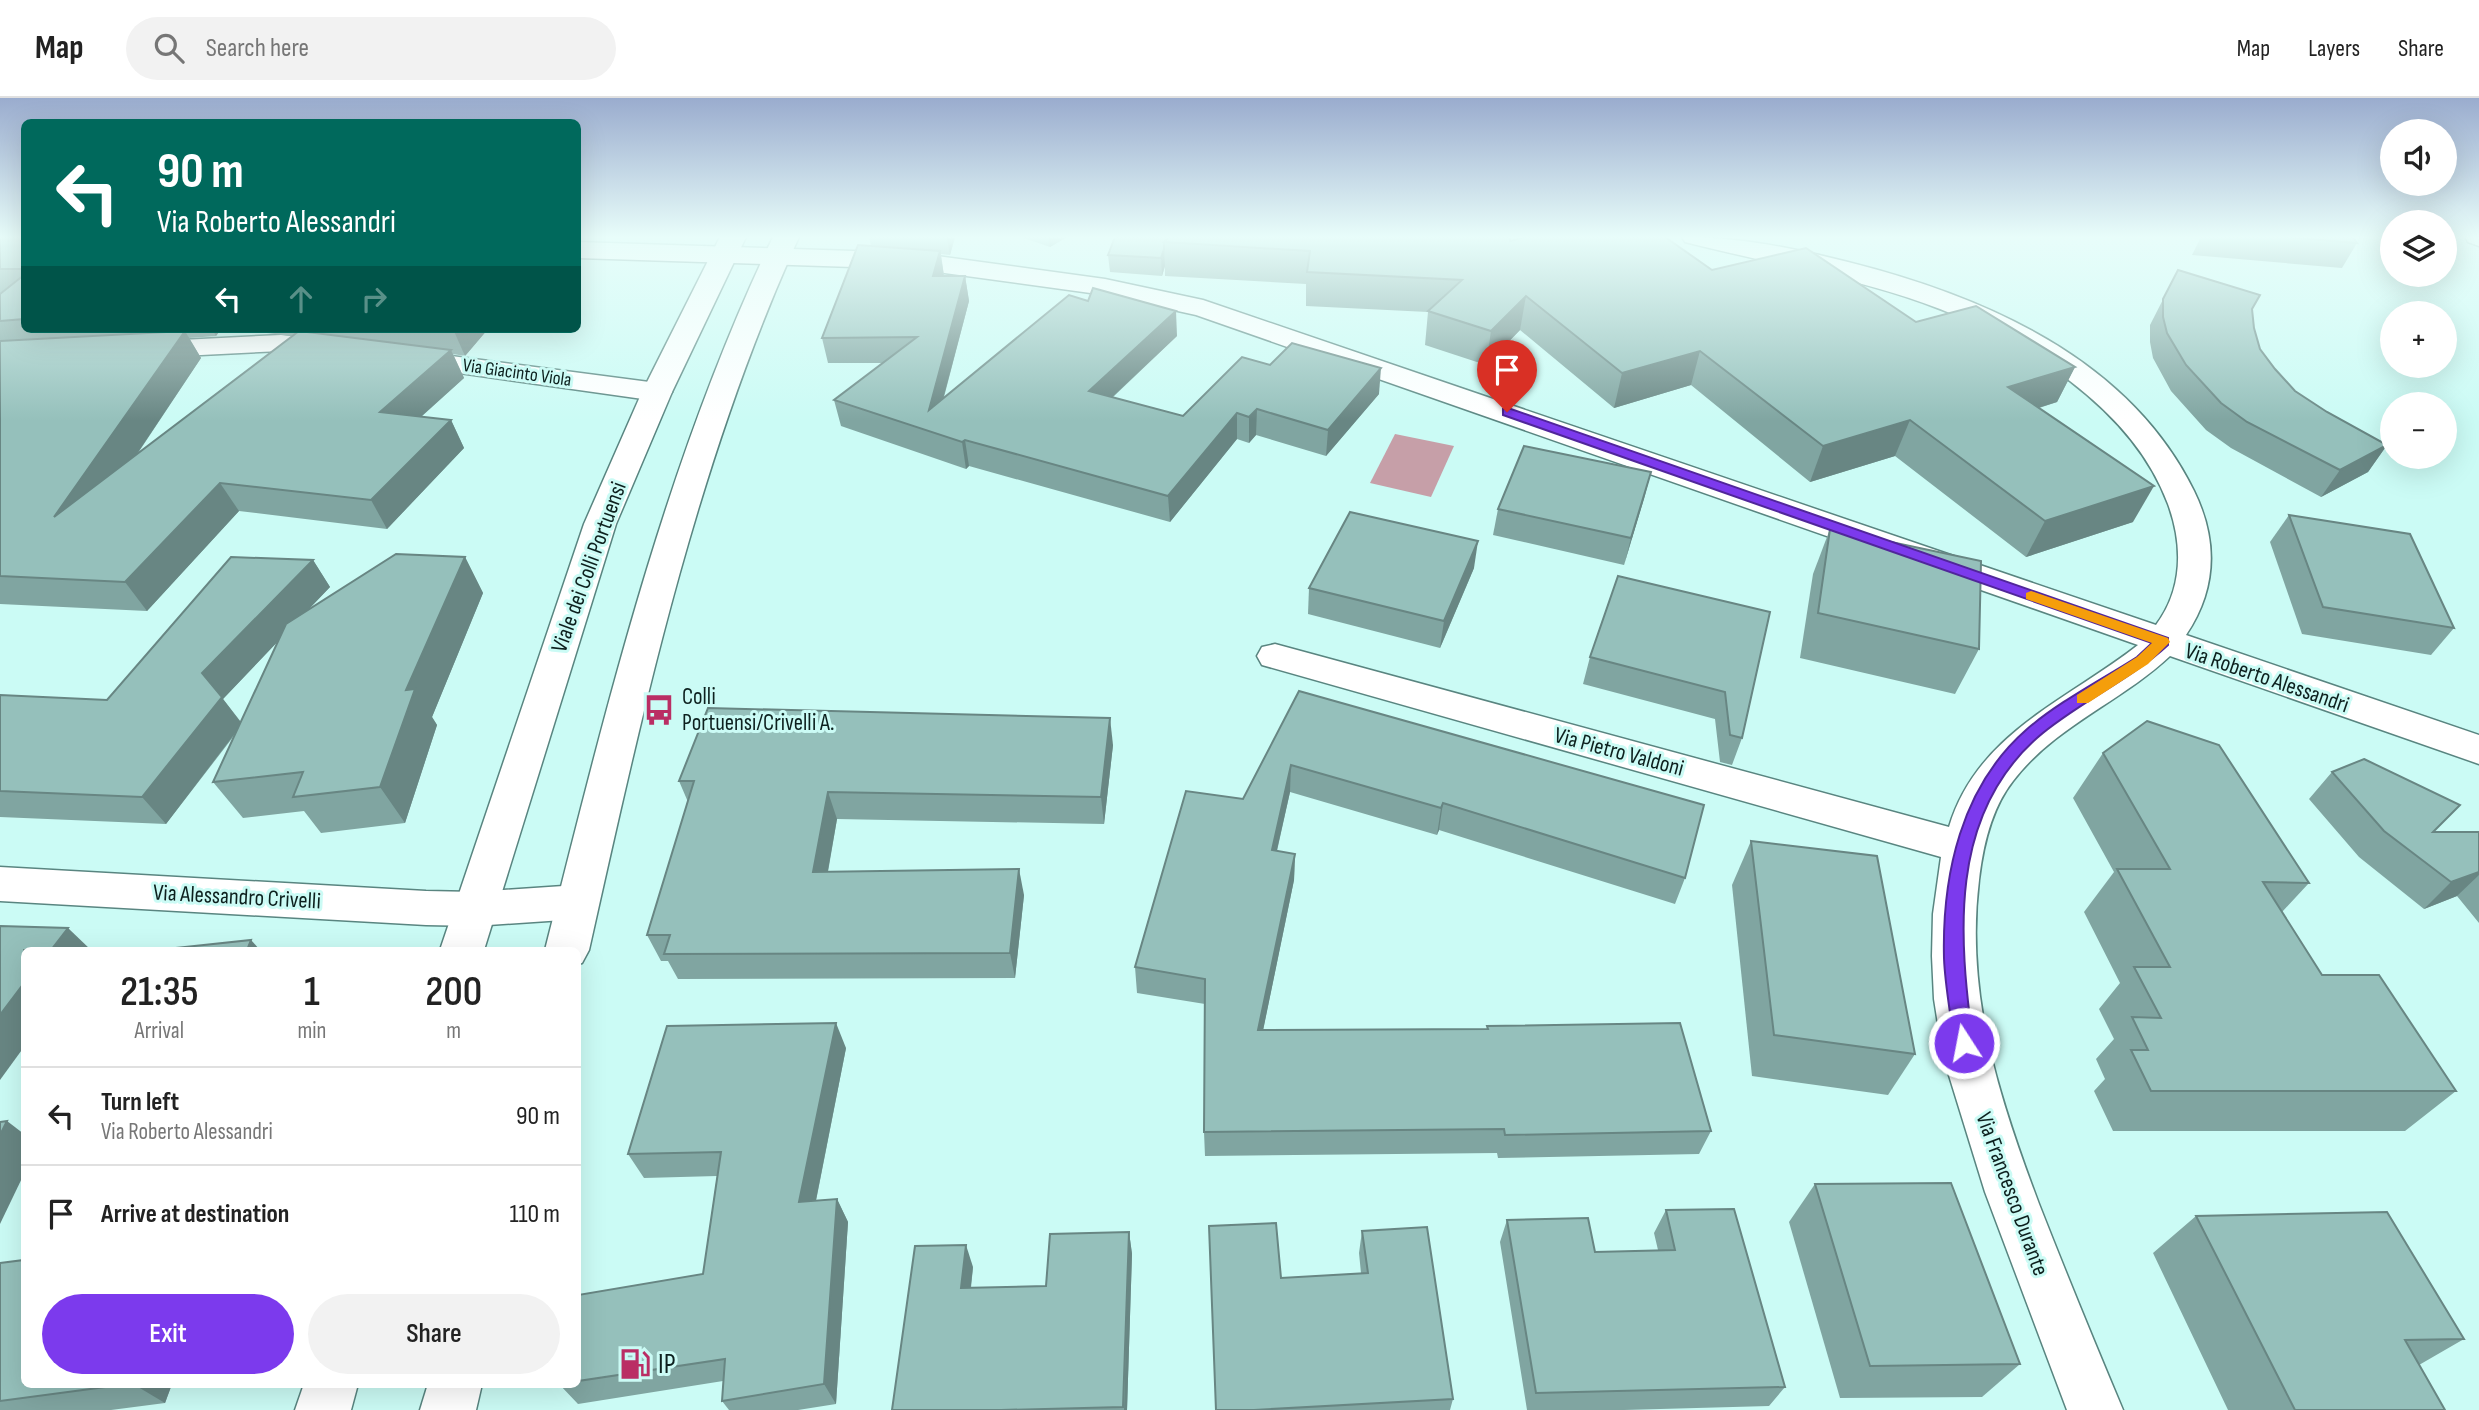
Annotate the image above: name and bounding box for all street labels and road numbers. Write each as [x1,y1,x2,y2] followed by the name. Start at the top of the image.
[461,354,573,392] street label: Via Giacinto Viola
[545,478,633,656] street label: Viale dei Colli Portuensi
[2181,637,2353,719] street label: Via Roberto Alessandri
[1551,721,1687,783] street label: Via Pietro Valdoni
[152,879,322,915] street label: Via Alessandro Crivelli
[1969,1108,2055,1280] street label: Via Francesco Durante

